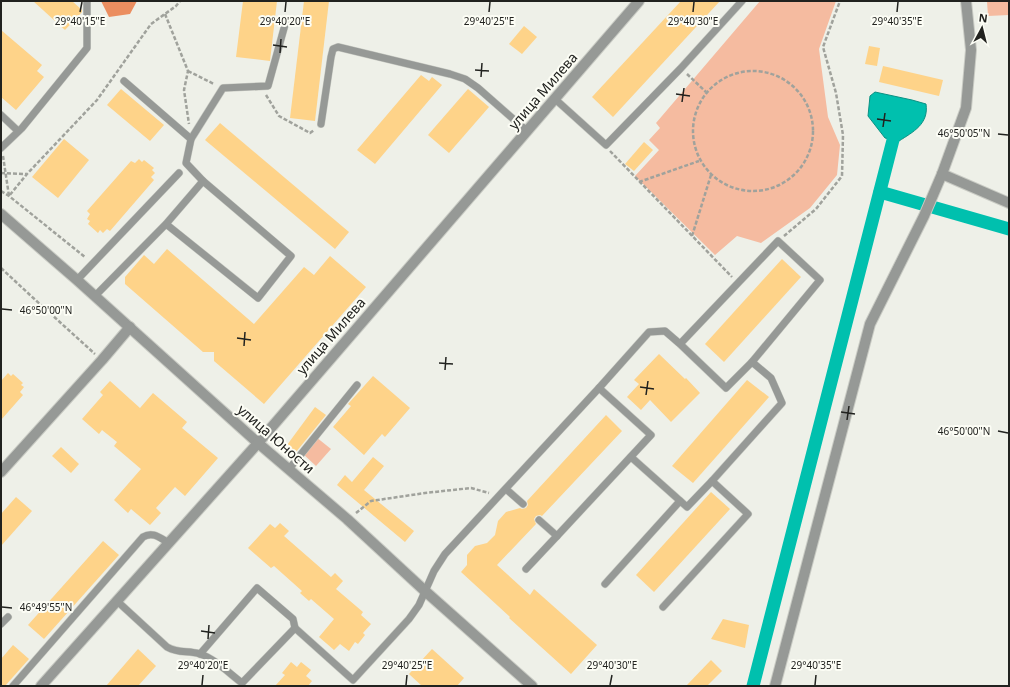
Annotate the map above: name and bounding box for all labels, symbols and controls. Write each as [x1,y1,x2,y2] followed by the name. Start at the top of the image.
[962,8,1002,48] north arrow
[978,10,989,26] text: N
[55,14,105,28] text: 29°40'15"E
[260,14,310,28] text: 29°40'20"E
[464,14,514,28] text: 29°40'25"E
[668,14,718,28] text: 29°40'30"E
[872,14,922,28] text: 29°40'35"E
[504,48,581,133] street label: улица Милева
[938,126,990,140] text: 46°50'05"N
[292,293,369,378] street label: улица Милева
[20,303,72,317] text: 46°50'00"N
[234,400,319,477] street label: улица Юности
[938,424,990,438] text: 46°50'00"N
[20,600,72,614] text: 46°49'55"N
[178,658,228,672] text: 29°40'20"E
[382,658,432,672] text: 29°40'25"E
[587,658,637,672] text: 29°40'30"E
[791,658,841,672] text: 29°40'35"E

